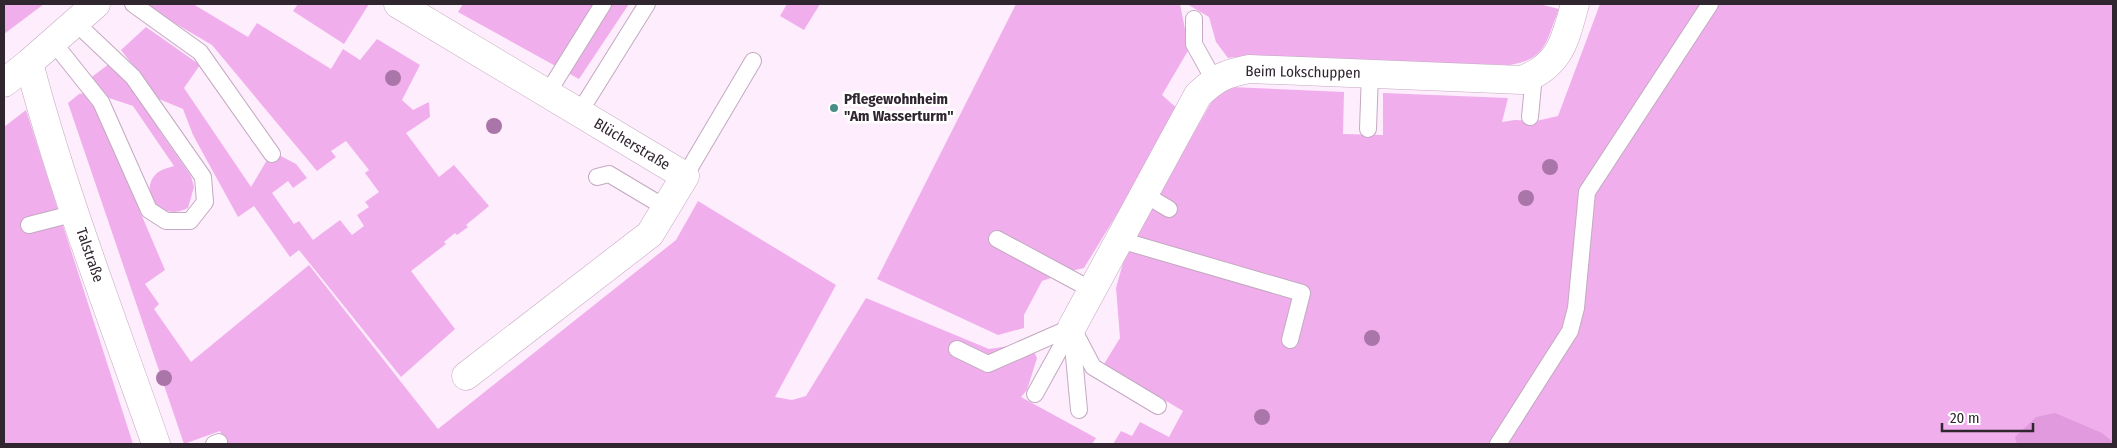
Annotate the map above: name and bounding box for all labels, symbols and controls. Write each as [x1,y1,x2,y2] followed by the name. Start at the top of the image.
[1245,62,1361,82] street label: Beim Lokschuppen
[844,90,954,125] place label: Pflegewohnheim "Am Wasserturm"
[828,102,840,114] marker: Pflegewohnheim "Am Wasserturm"
[591,114,673,174] street label: Blücherstraße
[72,225,108,285] street label: Talstraße
[1942,400,2033,432] scale bar
[1950,409,1980,427] text: 20 m

